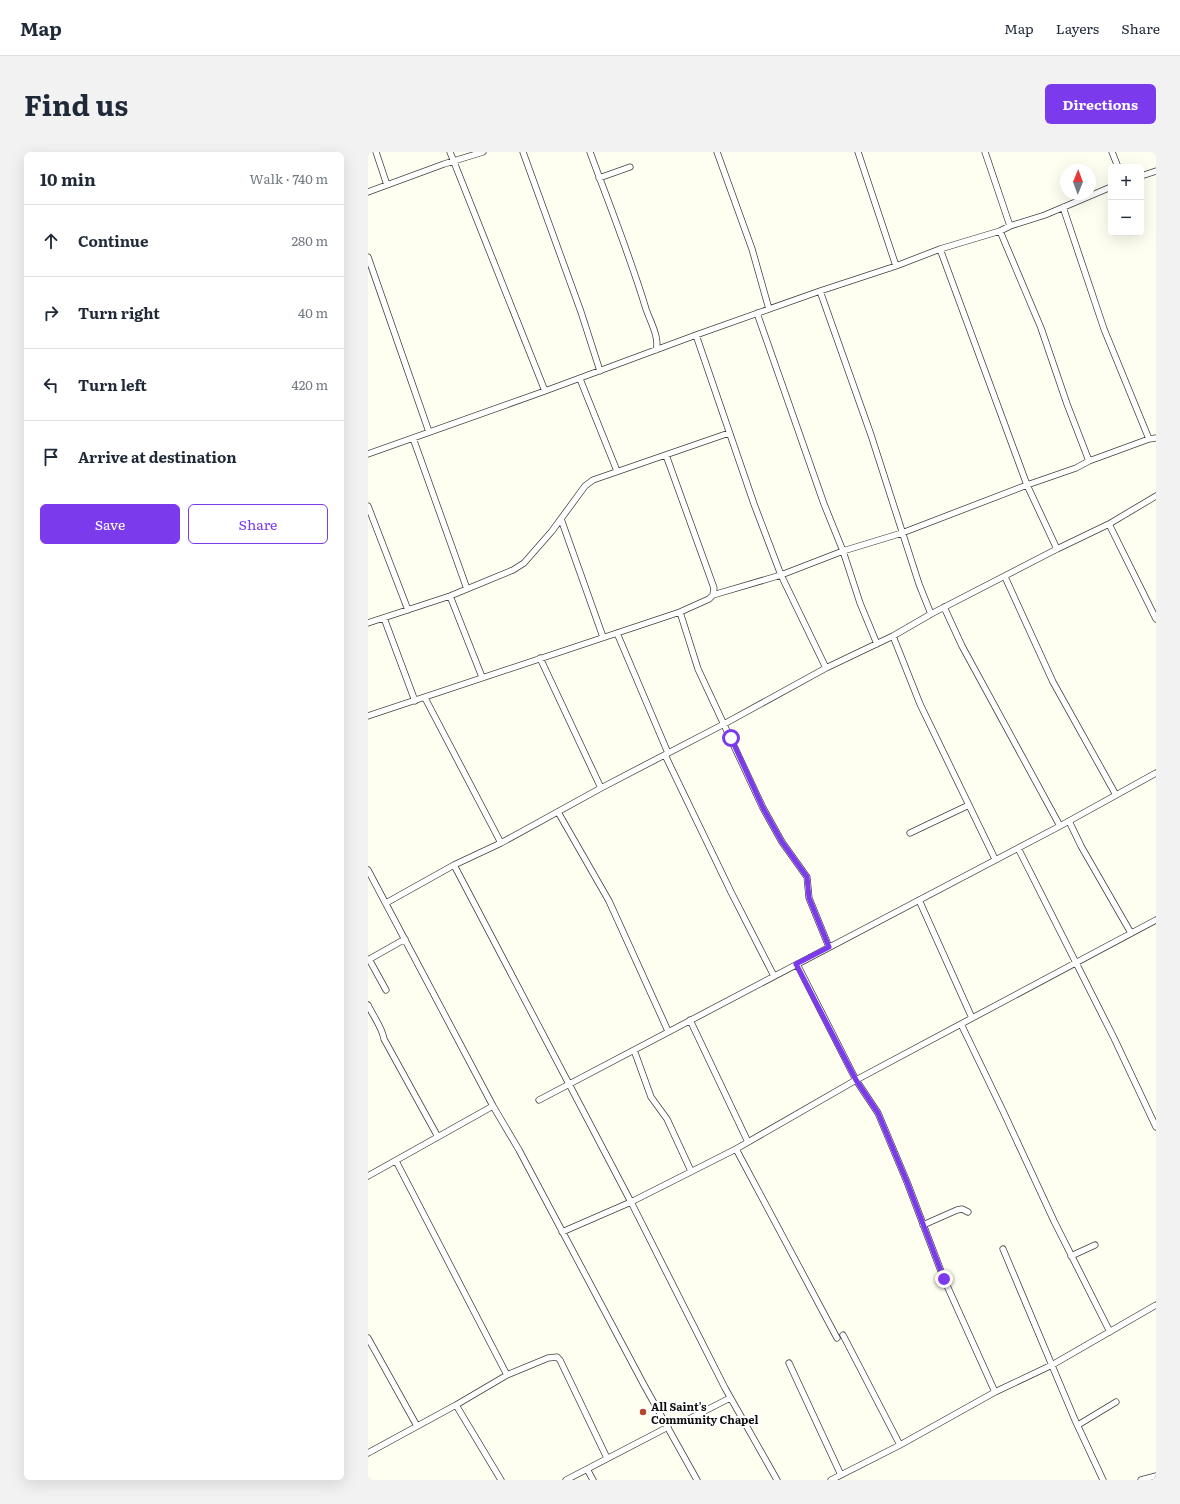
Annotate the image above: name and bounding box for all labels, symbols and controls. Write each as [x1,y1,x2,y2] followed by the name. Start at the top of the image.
[20,14,62,42] text: Map
[1004,18,1034,38] text: Map
[1056,18,1099,38] text: Layers
[1121,18,1160,38] text: Share
[24,83,128,125] text: Find us
[1045,84,1156,124] button: Directions
[1060,164,1096,200] north arrow
[1108,164,1144,236] map controls
[1108,164,1144,200] button: +
[40,166,96,191] text: 10 min
[250,169,328,188] text: Walk · 740 m
[1108,200,1144,236] button: −
[78,229,148,252] text: Continue
[40,230,62,252] icon: ahead
[292,231,328,250] text: 280 m
[78,301,160,324] text: Turn right
[40,302,62,324] icon: right
[298,303,328,322] text: 40 m
[78,373,147,396] text: Turn left
[40,374,62,396] icon: left
[292,375,328,394] text: 420 m
[78,445,237,468] text: Arrive at destination
[40,446,62,468] icon: arrive
[40,504,180,544] button: Save
[188,504,328,544] button: Share
[722,729,740,747] route start
[935,1270,953,1288] route end
[651,1398,759,1427] place label: All Saint's Community Chapel
[638,1407,648,1417] marker: All Saint's Community Chapel

